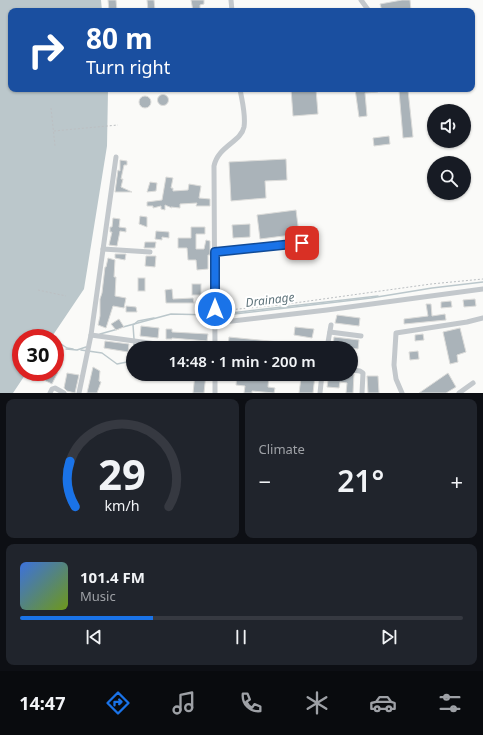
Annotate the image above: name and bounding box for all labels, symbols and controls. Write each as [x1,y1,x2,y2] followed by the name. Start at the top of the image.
[86,19,153,57] text: 80 m
[20,24,72,76] icon: right
[86,55,170,79] text: Turn right
[427,104,471,200] map controls
[427,104,471,148] button: sound
[427,156,471,200] button: search
[285,226,319,260] pin
[291,232,313,254] icon: arrive
[194,288,236,330] position arrow
[245,288,295,311] water label: Drainage
[12,329,64,381] speed limit sign: 30
[168,351,316,371] text: 14:48 · 1 min · 200 m
[259,440,305,458] text: Climate
[98,445,146,501] text: 29
[337,460,384,501] text: 21°
[259,466,271,496] text: −
[450,466,463,496] text: +
[105,495,140,514] text: km/h
[80,567,145,587] text: 101.4 FM
[80,587,116,605] text: Music
[83,626,105,648] icon: previous
[230,626,252,648] icon: pause
[378,626,400,648] icon: next
[104,689,132,717] icon: directions
[170,689,198,717] icon: music
[237,689,265,717] icon: phone
[303,689,331,717] icon: climate
[369,689,397,717] icon: car
[436,689,464,717] icon: filters
[19,691,65,715] text: 14:47

